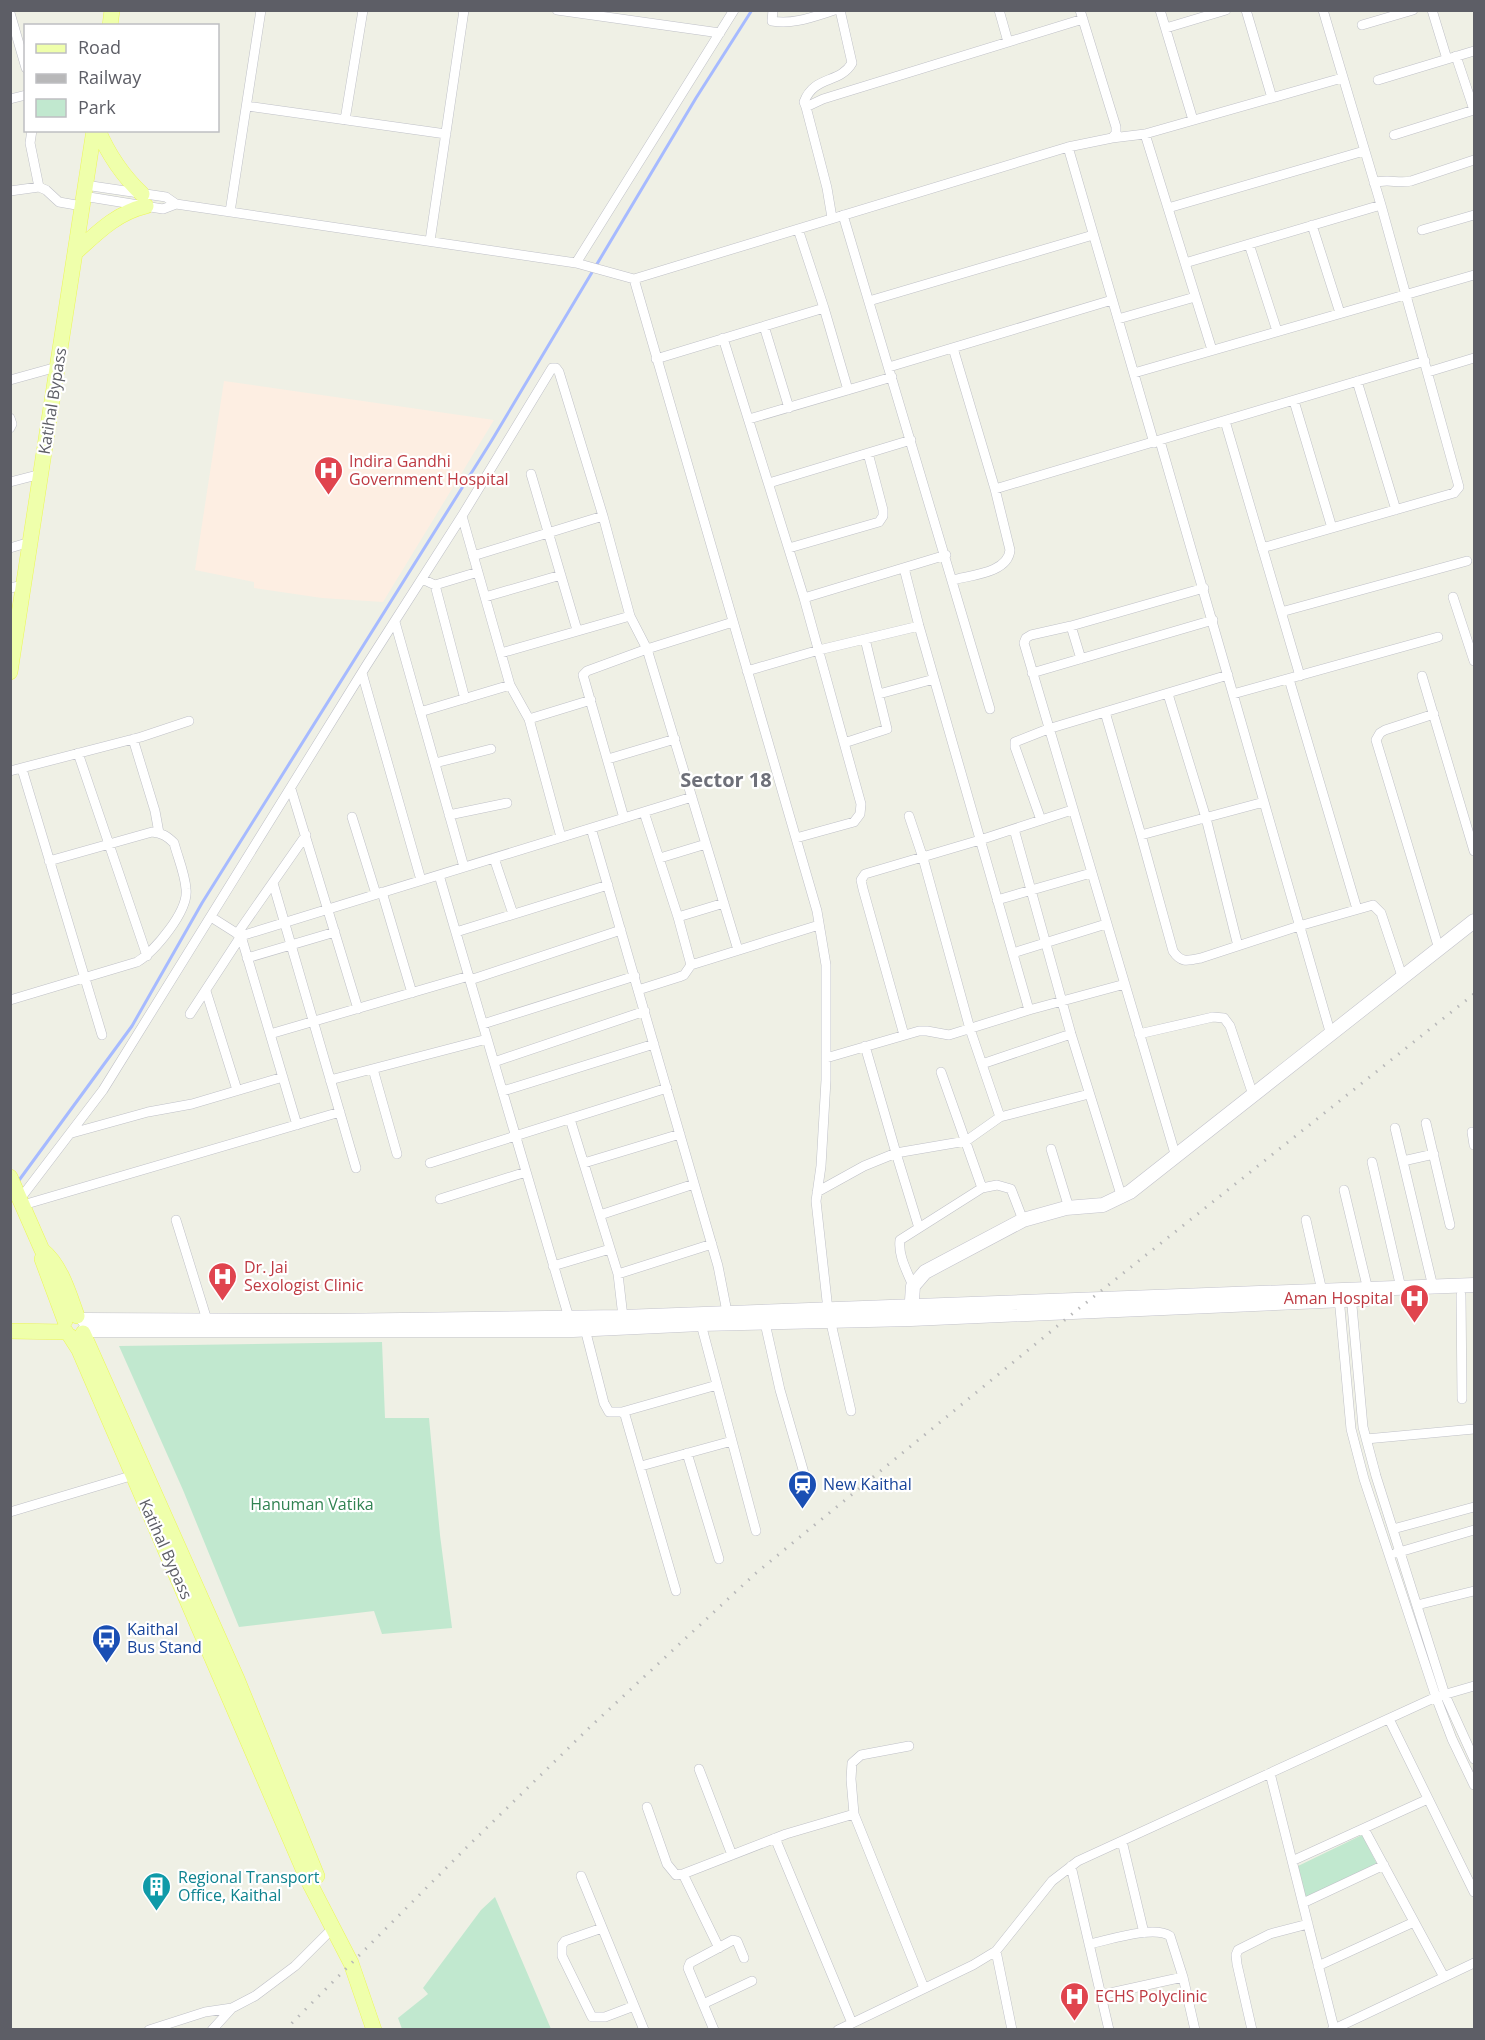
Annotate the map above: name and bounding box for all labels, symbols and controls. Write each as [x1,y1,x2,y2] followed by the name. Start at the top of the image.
[24,24,219,132] legend
[78,35,121,59] text: Road
[78,65,142,89] text: Railway
[78,95,116,119] text: Park
[33,346,71,456] street label: Katihal Bypass
[349,450,509,490] place label: Indira Gandhi Government Hospital
[312,454,344,496] hospital icon: Indira Gandhi Government Hospital
[680,766,772,793] district label: Sector 18
[244,1256,364,1296] place label: Dr. Jai Sexologist Clinic
[207,1260,239,1302] hospital icon: Dr. Jai Sexologist Clinic
[1398,1282,1430,1324] hospital icon: Aman Hospital
[1284,1287,1393,1309] place label: Aman Hospital
[786,1468,818,1510] station icon: New Kaithal
[823,1473,912,1495] place label: New Kaithal
[250,1493,374,1515] park label: Hanuman Vatika
[134,1495,198,1603] street label: Katihal Bypass
[127,1618,202,1658] place label: Kaithal Bus Stand
[90,1622,122,1664] bus stop icon: Kaithal Bus Stand
[178,1866,320,1906] place label: Regional Transport Office, Kaithal
[141,1870,173,1912] building icon: Regional Transport Office, Kaithal
[1058,1980,1090,2022] hospital icon: ECHS Polyclinic
[1095,1985,1208,2007] place label: ECHS Polyclinic

